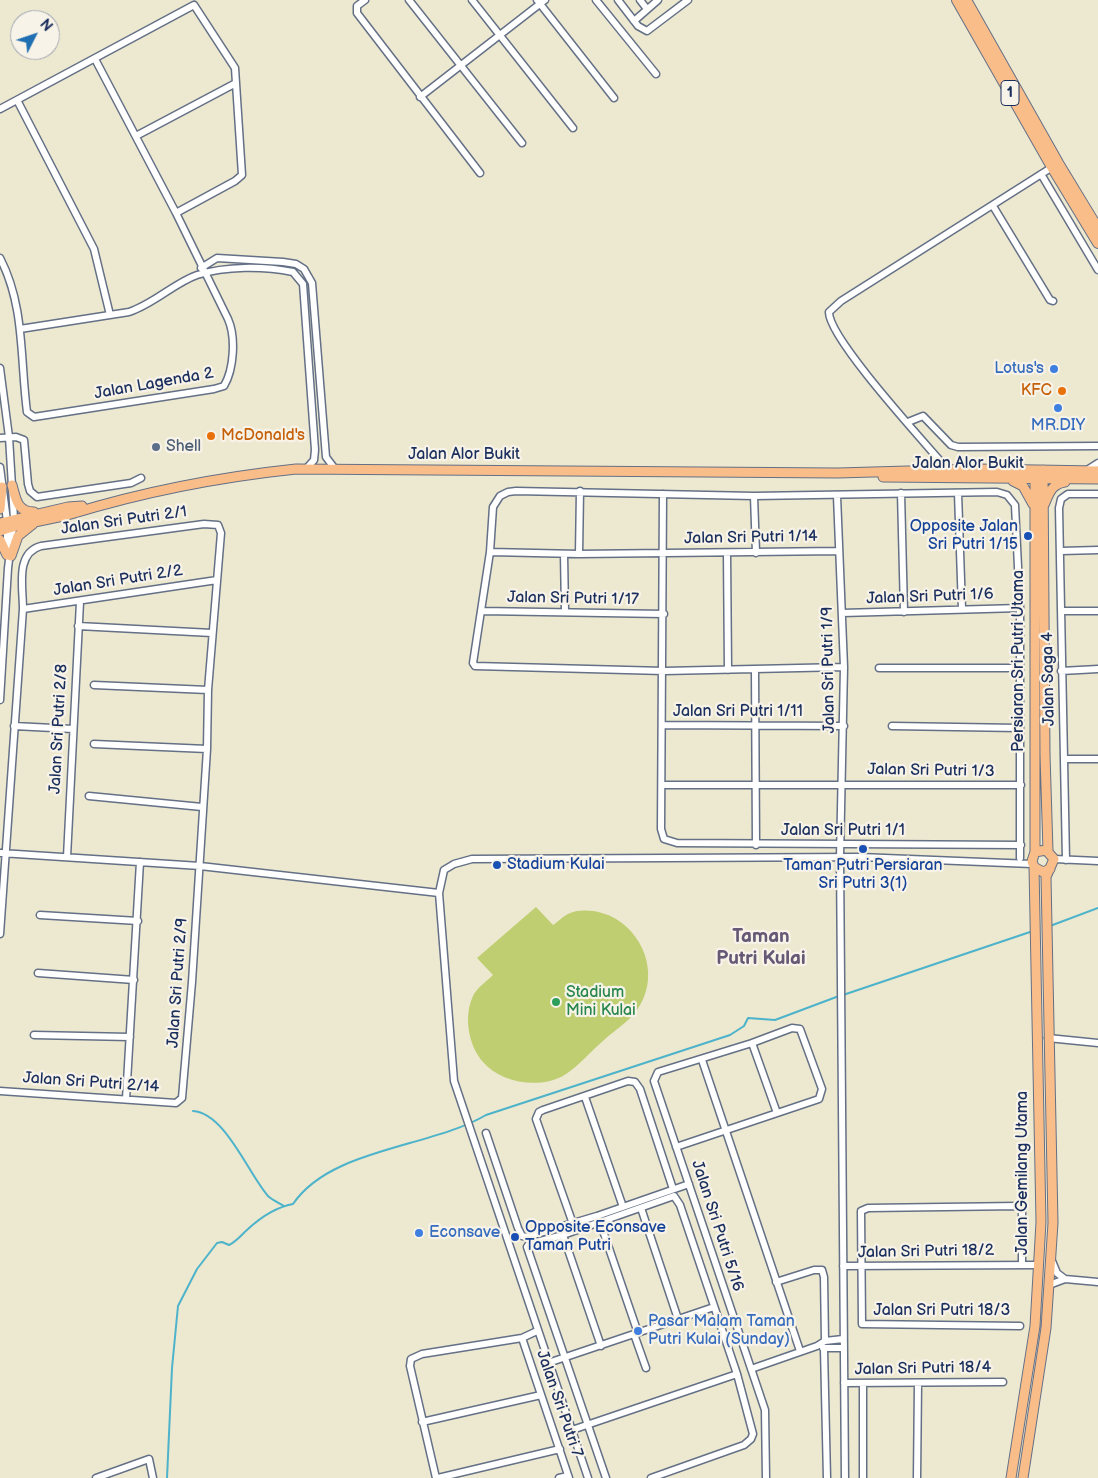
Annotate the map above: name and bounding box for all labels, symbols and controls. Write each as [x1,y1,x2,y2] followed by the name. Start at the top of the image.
[10,10,60,60] north arrow
[36,16,56,35] text: N
[1001,80,1019,106] road number: 1
[994,359,1044,379] place label: Lotus's
[1048,363,1060,375] marker: Lotus's
[93,364,215,404] street label: Jalan Lagenda 2
[1021,381,1052,401] place label: KFC
[1056,385,1068,397] marker: KFC
[1052,402,1064,414] marker: MR.DIY
[1031,416,1085,436] place label: MR.DIY
[221,426,305,446] place label: McDonald's
[205,430,217,442] marker: McDonald's
[166,437,201,457] place label: Shell
[150,441,162,453] marker: Shell
[408,445,520,465] street label: Jalan Alor Bukit
[912,454,1024,474] street label: Jalan Alor Bukit
[60,503,188,539] street label: Jalan Sri Putri 2/1
[910,517,1018,555] place label: Opposite Jalan Sri Putri 1/15
[684,527,818,549] street label: Jalan Sri Putri 1/14
[1022,530,1034,542] marker: Opposite Jalan Sri Putri 1/15
[52,561,184,601] street label: Jalan Sri Putri 2/2
[1009,570,1029,752] street label: Persiaran Sri Putri Utama
[866,585,994,609] street label: Jalan Sri Putri 1/6
[507,588,639,610] street label: Jalan Sri Putri 1/17
[818,606,840,734] street label: Jalan Sri Putri 1/9
[1039,632,1059,726] street label: Jalan Saga 4
[46,663,72,795] street label: Jalan Sri Putri 2/8
[673,702,803,722] street label: Jalan Sri Putri 1/11
[867,760,995,782] street label: Jalan Sri Putri 1/3
[781,821,905,841] street label: Jalan Sri Putri 1/1
[857,843,869,855] marker: Taman Putri Persiaran Sri Putri 3(1)
[507,855,605,875] place label: Stadium Kulai
[783,856,943,894] place label: Taman Putri Persiaran Sri Putri 3(1)
[491,859,503,871] marker: Stadium Kulai
[164,917,192,1049] street label: Jalan Sri Putri 2/9
[716,926,806,970] district label: Taman Putri Kulai
[566,983,636,1021] place label: Stadium Mini Kulai
[550,996,562,1008] marker: Stadium Mini Kulai
[22,1069,160,1097] street label: Jalan Sri Putri 2/14
[1013,1091,1033,1255] street label: Jalan Gemilang Utama
[687,1158,747,1294] street label: Jalan Sri Putri 5/16
[525,1218,666,1256] place label: Opposite Econsave Taman Putri
[429,1223,500,1243] place label: Econsave
[413,1227,425,1239] marker: Econsave
[509,1231,521,1243] marker: Opposite Econsave Taman Putri
[858,1241,994,1263] street label: Jalan Sri Putri 18/2
[874,1301,1010,1321] street label: Jalan Sri Putri 18/3
[648,1312,795,1350] place label: Pasar Malam Taman Putri Kulai (Sunday)
[632,1325,644,1337] marker: Pasar Malam Taman Putri Kulai (Sunday)
[532,1348,586,1460] street label: Jalan Sri Putri 7
[854,1358,992,1380] street label: Jalan Sri Putri 18/4

